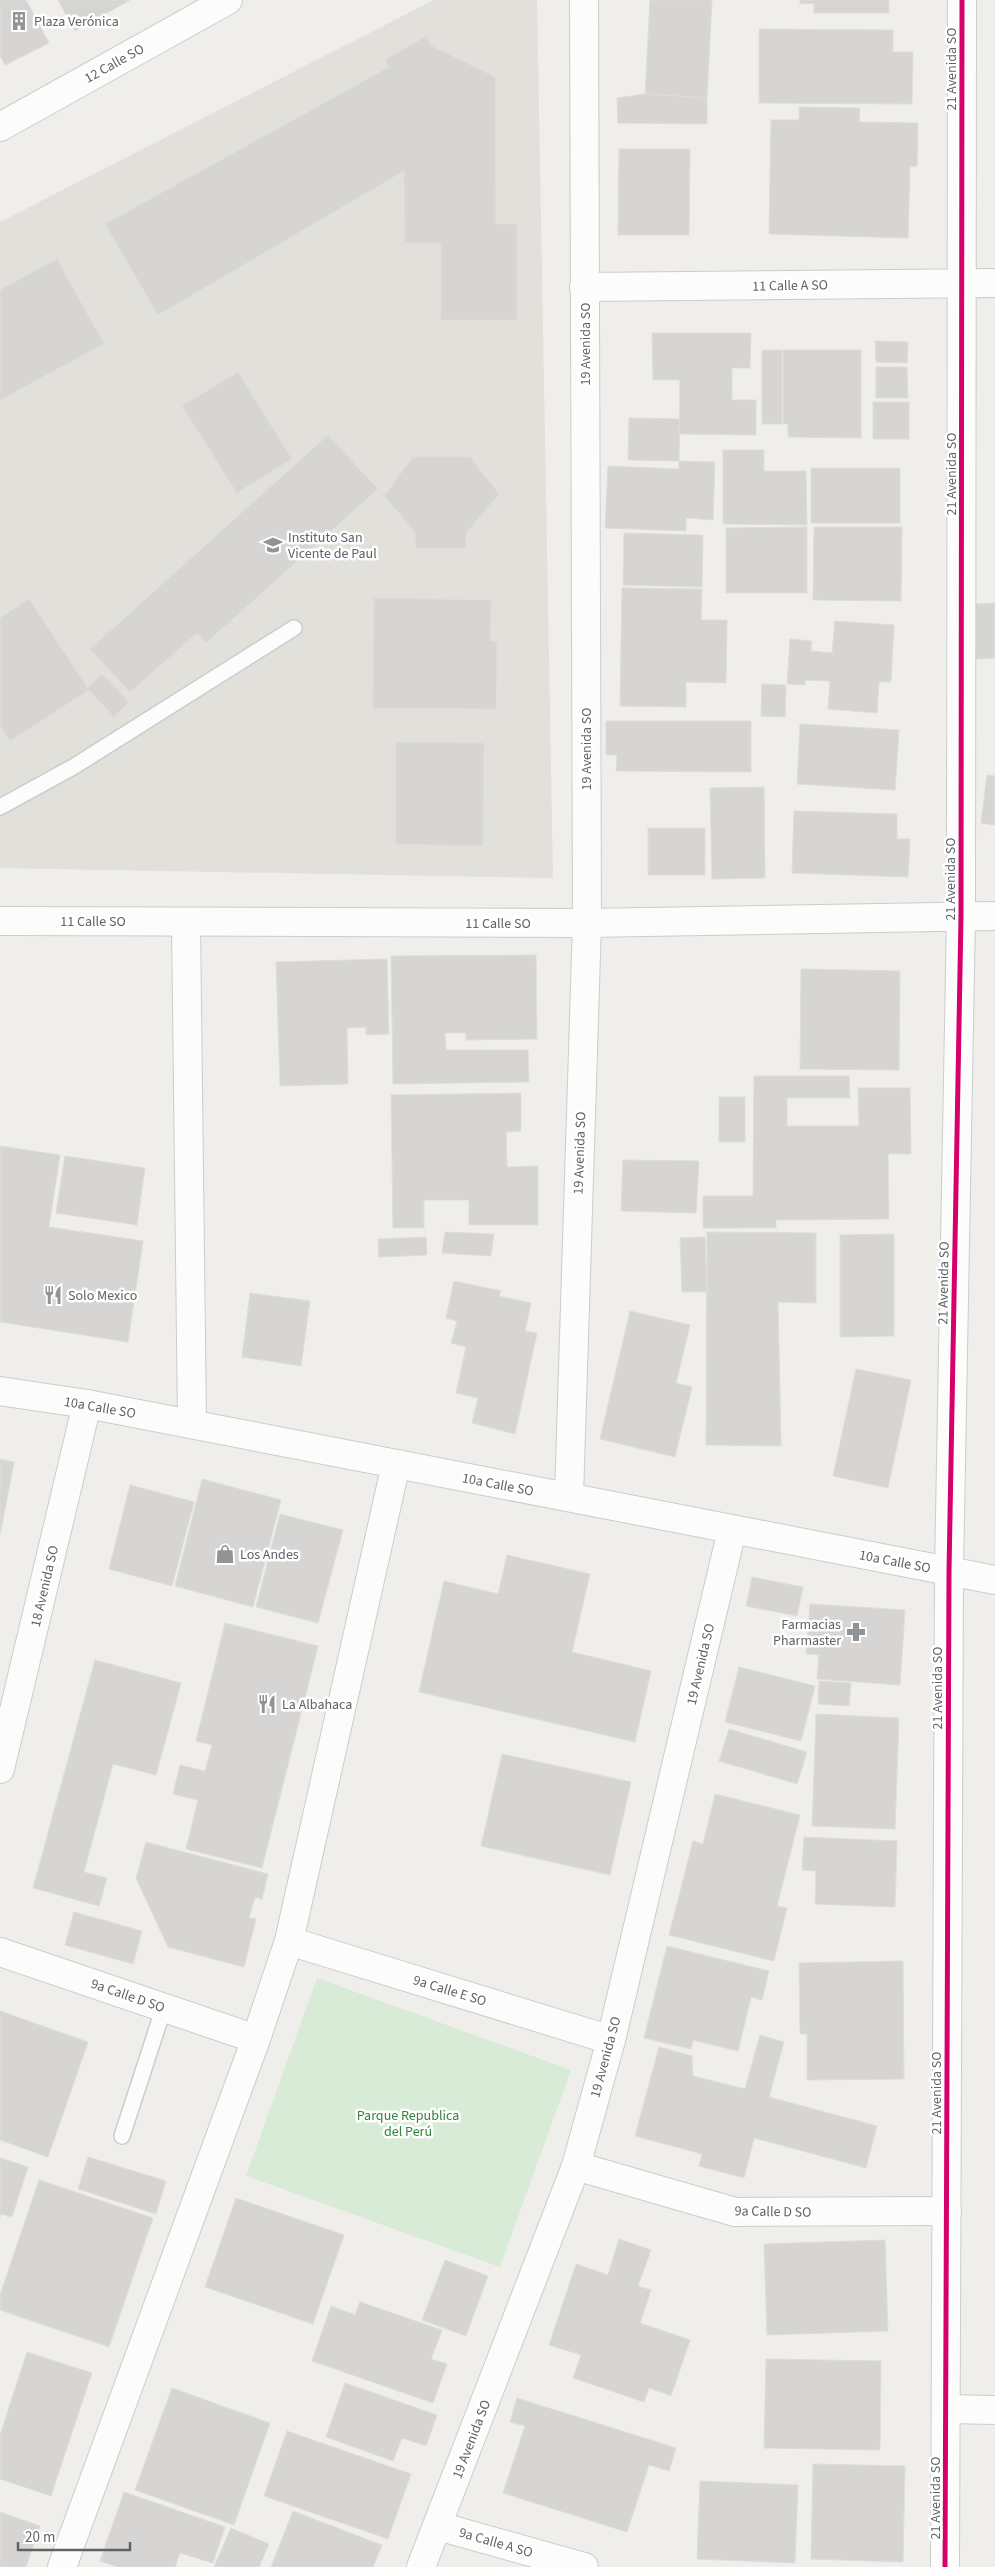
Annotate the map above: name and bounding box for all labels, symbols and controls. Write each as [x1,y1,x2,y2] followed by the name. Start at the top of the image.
[8,10,30,32] building icon: Plaza Verónica
[34,12,119,32] place label: Plaza Verónica
[942,27,962,111] street label: 21 Avenida SO
[81,39,148,88] street label: 12 Calle SO
[752,275,828,297] street label: 11 Calle A SO
[576,302,596,386] street label: 19 Avenida SO
[942,432,962,516] street label: 21 Avenida SO
[288,528,377,564] place label: Instituto San Vicente de Paul
[262,534,284,556] school or university icon: Instituto San Vicente de Paul
[577,707,597,791] street label: 19 Avenida SO
[941,837,961,921] street label: 21 Avenida SO
[60,912,126,932] street label: 11 Calle SO
[465,914,531,934] street label: 11 Calle SO
[569,1111,591,1195] street label: 19 Avenida SO
[933,1241,955,1325] street label: 21 Avenida SO
[42,1284,64,1306] restaurant icon: Solo Mexico
[68,1286,137,1306] place label: Solo Mexico
[62,1392,137,1424] street label: 10a Calle SO
[460,1468,535,1502] street label: 10a Calle SO
[26,1543,64,1629] street label: 18 Avenida SO
[214,1543,236,1565] shop icon: Los Andes
[240,1545,299,1565] place label: Los Andes
[857,1545,932,1579] street label: 10a Calle SO
[773,1615,841,1651] place label: Farmacias Pharmaster
[682,1621,720,1707] street label: 19 Avenida SO
[845,1621,867,1643] pharmacy icon: Farmacias Pharmaster
[928,1646,948,1730] street label: 21 Avenida SO
[256,1693,278,1715] restaurant icon: La Albahaca
[282,1695,352,1715] place label: La Albahaca
[411,1970,489,2012] street label: 9a Calle E SO
[88,1974,167,2018] street label: 9a Calle D SO
[586,2015,626,2100] street label: 19 Avenida SO
[927,2051,947,2135] street label: 21 Avenida SO
[357,2106,459,2142] park label: Parque Republica del Perú
[734,2201,812,2223] street label: 9a Calle D SO
[448,2397,496,2482] street label: 19 Avenida SO
[926,2456,946,2540] street label: 21 Avenida SO
[18,2520,130,2552] scale bar
[456,2523,535,2563] street label: 9a Calle A SO
[25,2527,55,2548] text: 20 m

